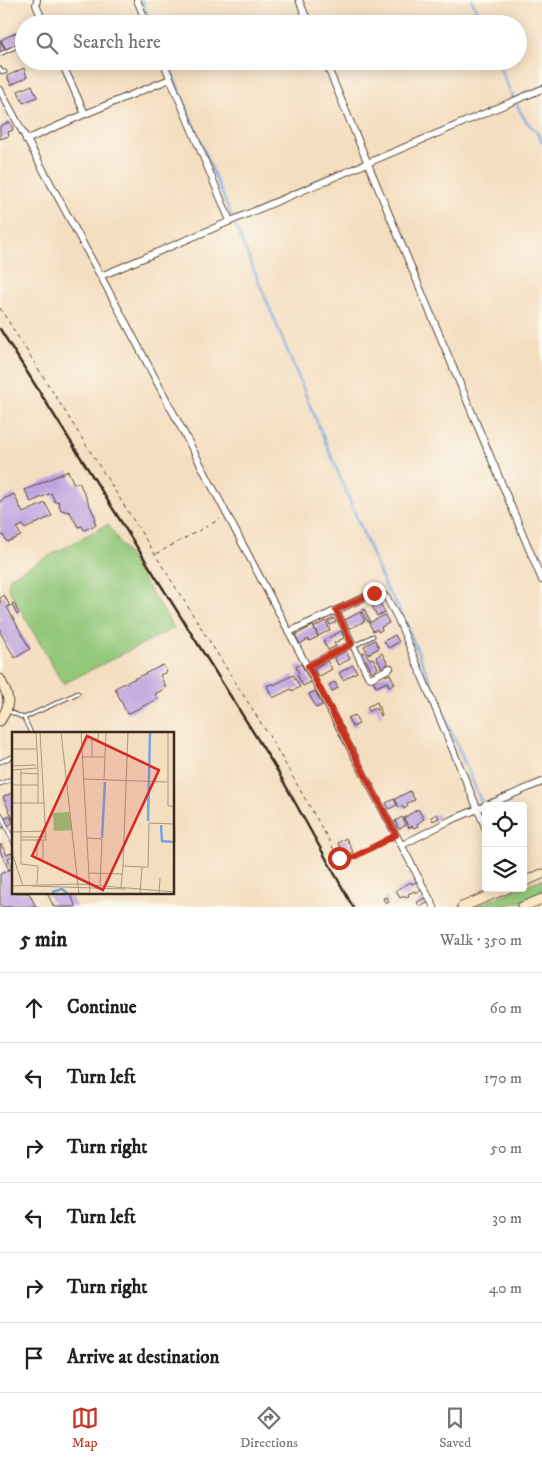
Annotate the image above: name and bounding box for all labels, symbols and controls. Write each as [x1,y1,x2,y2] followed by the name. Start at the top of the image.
[15,15,527,70] search box
[33,29,61,57] icon: search
[73,31,161,54] text: Search here
[363,582,386,605] route end
[12,732,175,894] inset map
[482,802,527,892] map controls
[482,802,527,847] button: locate
[328,847,351,870] route start
[482,847,527,892] button: layers
[20,927,67,953] text: 5 min
[440,930,522,950] text: Walk · 350 m
[20,994,48,1022] icon: ahead
[67,996,137,1019] text: Continue
[490,998,522,1018] text: 60 m
[20,1064,48,1092] icon: left
[67,1066,136,1089] text: Turn left
[484,1068,522,1088] text: 170 m
[20,1134,48,1162] icon: right
[67,1136,147,1159] text: Turn right
[490,1138,522,1158] text: 50 m
[20,1204,48,1232] icon: left
[67,1206,136,1229] text: Turn left
[492,1208,522,1228] text: 30 m
[20,1274,48,1302] icon: right
[67,1276,147,1299] text: Turn right
[489,1278,522,1298] text: 40 m
[20,1344,48,1372] icon: arrive
[67,1346,219,1369] text: Arrive at destination
[71,1404,99,1452] tab: Map
[240,1404,298,1452] tab: Directions
[439,1404,471,1452] tab: Saved

